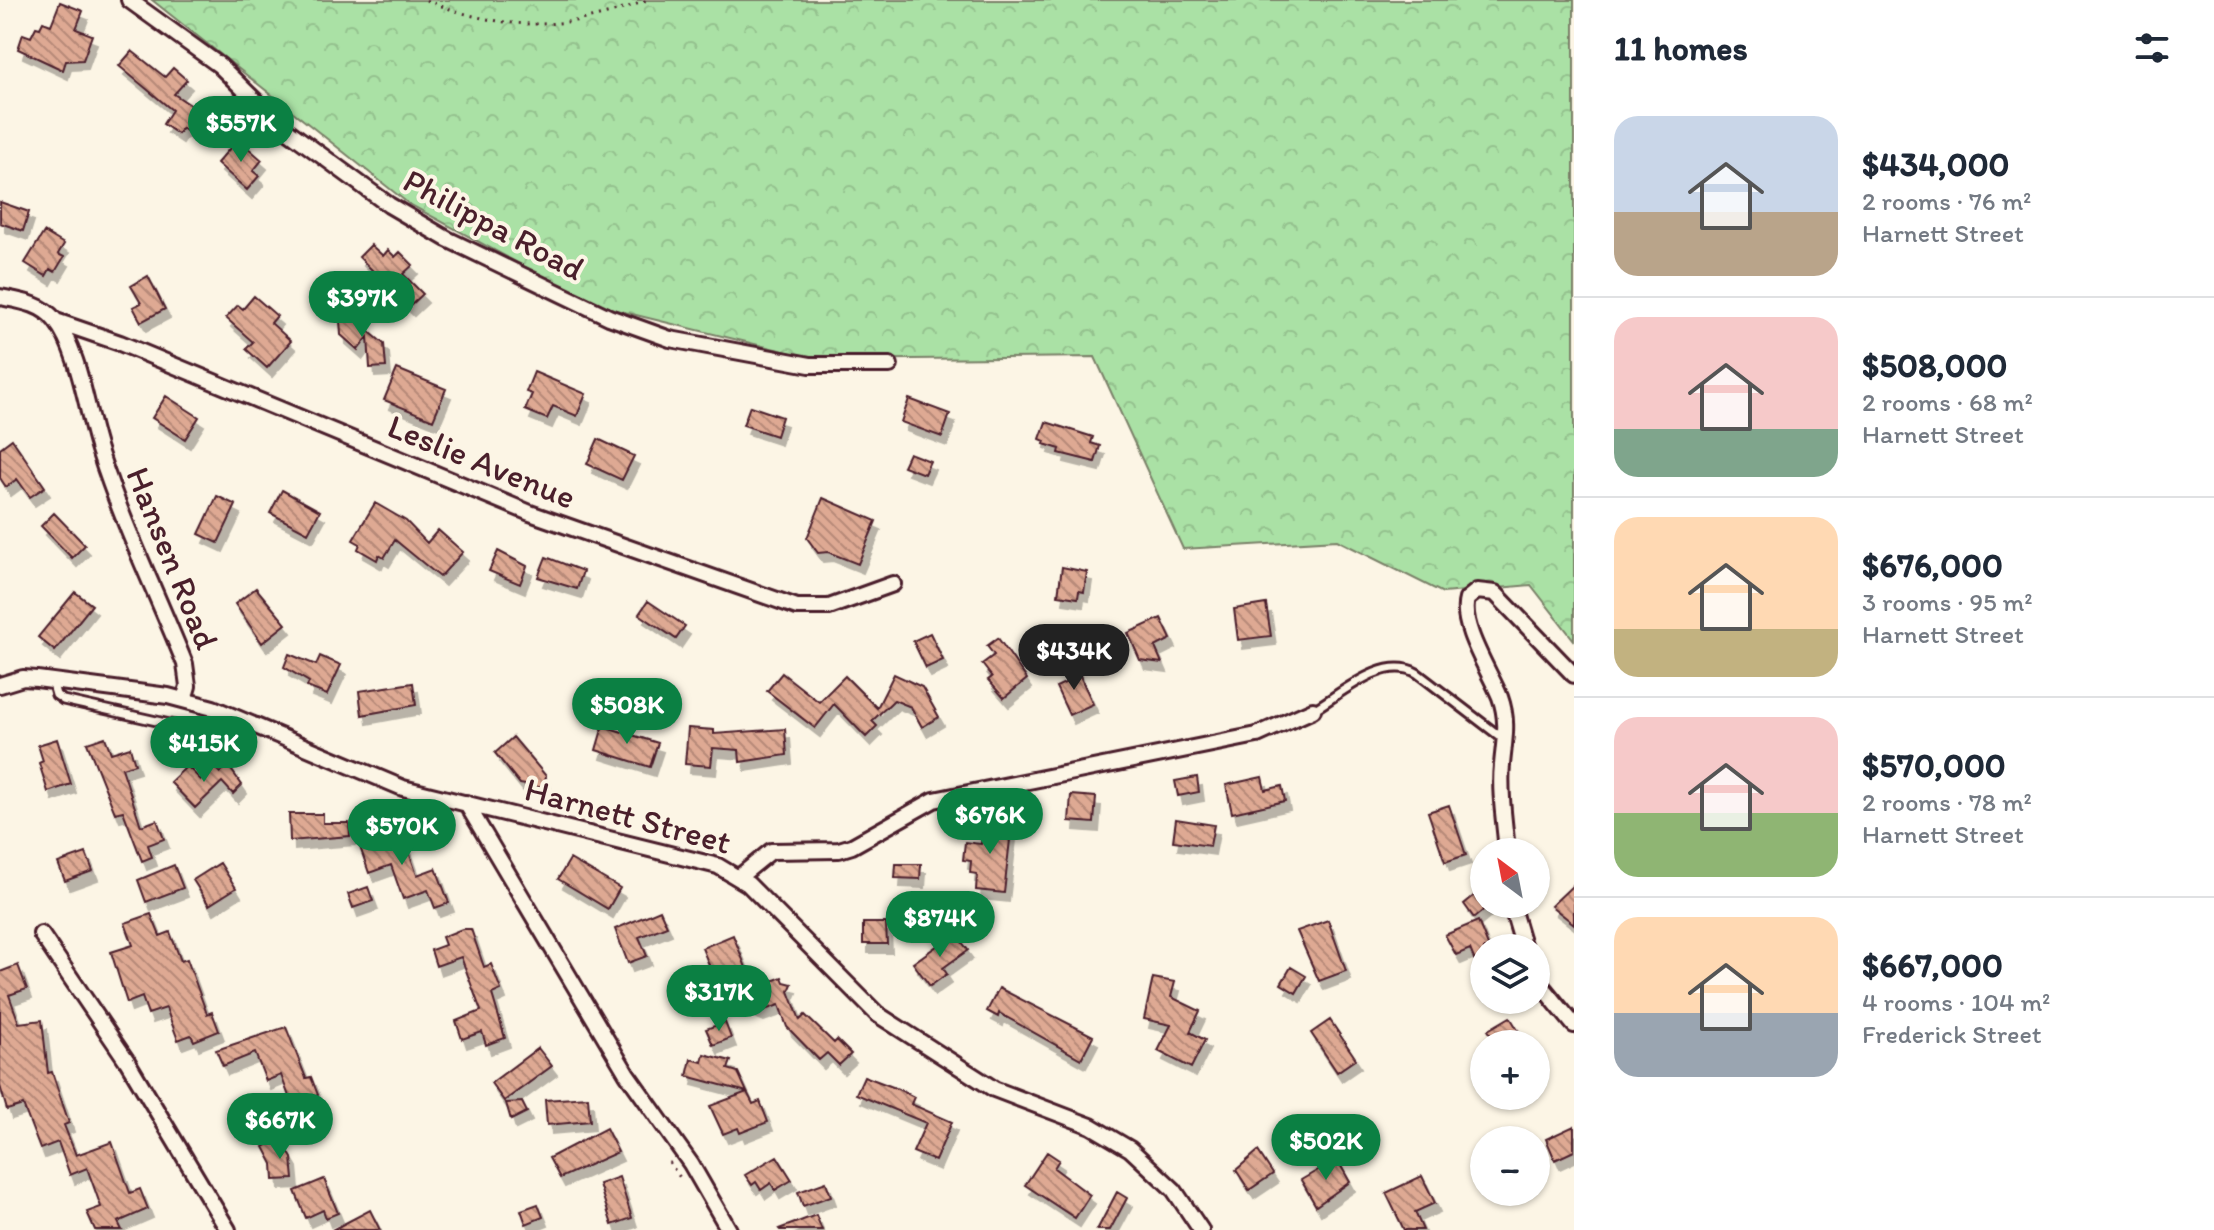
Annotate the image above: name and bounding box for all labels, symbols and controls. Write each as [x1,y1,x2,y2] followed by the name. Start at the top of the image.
[2130,26,2174,70] icon: filters
[1614,28,1748,69] text: 11 homes
[185,96,297,164] pin: $557K
[206,106,276,138] text: $557K
[1862,144,2010,185] text: $434,000
[1678,148,1774,244] icon: home
[396,160,591,289] street label: Philippa Road
[1862,185,2031,217] text: 2 rooms · 76 m²
[1862,217,2024,249] text: Harnett Street
[306,271,418,339] pin: $397K
[327,281,397,313] text: $397K
[1862,345,2008,386] text: $508,000
[1678,349,1774,445] icon: home
[1862,386,2033,418] text: 2 rooms · 68 m²
[382,405,582,518] street label: Leslie Avenue
[1862,418,2024,450] text: Harnett Street
[117,461,228,656] street label: Hansen Road
[1862,545,2003,586] text: $676,000
[1678,549,1774,645] icon: home
[1862,586,2033,618] text: 3 rooms · 95 m²
[1862,618,2024,650] text: Harnett Street
[1018,624,1130,692] pin: $434K
[1036,634,1112,666] text: $434K
[571,678,683,746] pin: $508K
[590,688,664,720] text: $508K
[148,716,260,784] pin: $415K
[168,726,240,758] text: $415K
[1862,745,2006,786] text: $570,000
[1678,749,1774,845] icon: home
[520,768,736,863] street label: Harnett Street
[1862,786,2032,818] text: 2 rooms · 78 m²
[934,788,1046,856] pin: $676K
[955,798,1025,830] text: $676K
[346,799,458,867] pin: $570K
[366,809,438,841] text: $570K
[1862,818,2024,850] text: Harnett Street
[1470,838,1550,918] north arrow
[1470,838,1550,1206] map controls
[884,891,996,959] pin: $874K
[904,901,976,933] text: $874K
[1470,934,1550,1014] button: layers
[1862,945,2003,986] text: $667,000
[1678,949,1774,1045] icon: home
[663,965,775,1033] pin: $317K
[685,975,753,1007] text: $317K
[1862,986,2050,1018] text: 4 rooms · 104 m²
[1862,1018,2042,1050] text: Frederick Street
[1470,1030,1550,1110] button: +
[224,1093,336,1161] pin: $667K
[245,1103,315,1135] text: $667K
[1270,1114,1382,1182] pin: $502K
[1289,1124,1363,1156] text: $502K
[1470,1126,1550,1206] button: −

